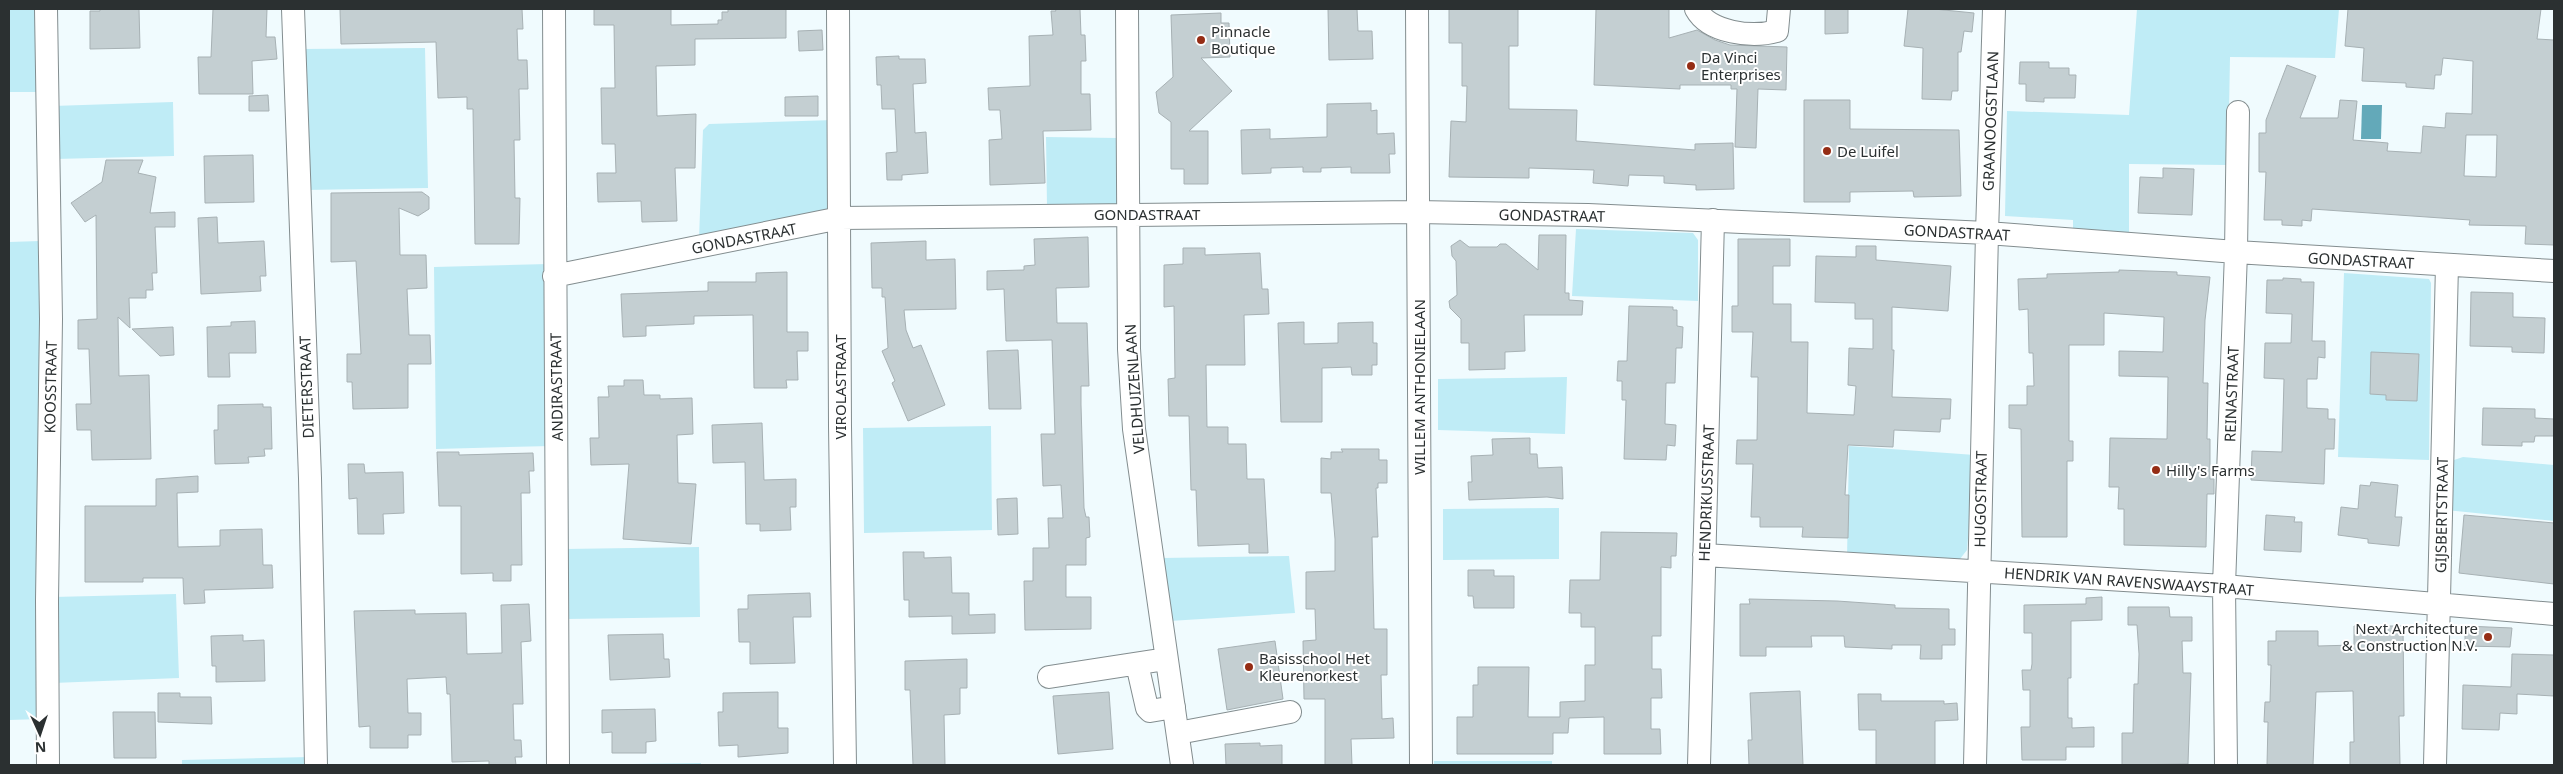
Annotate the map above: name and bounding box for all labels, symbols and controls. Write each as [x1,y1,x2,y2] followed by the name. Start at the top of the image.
[1211,21,1275,58] place label: Pinnacle Boutique
[1195,34,1207,46] marker: Pinnacle Boutique
[1701,47,1781,84] place label: Da Vinci Enterprises
[1978,51,2002,191] street label: GRAANOOGSTLAAN
[1685,60,1697,72] marker: Da Vinci Enterprises
[1837,141,1899,161] place label: De Luifel
[1821,145,1833,157] marker: De Luifel
[1094,204,1201,224] street label: GONDASTRAAT
[1499,204,1606,226] street label: GONDASTRAAT
[690,218,799,258] street label: GONDASTRAAT
[1903,219,2011,245] street label: GONDASTRAAT
[2307,247,2415,273] street label: GONDASTRAAT
[1409,299,1429,475] street label: WILLEM ANTHONIELAAN
[1119,323,1149,455] street label: VELDHUIZENLAAN
[545,332,567,441] street label: ANDIRASTRAAT
[830,334,850,439] street label: VIROLASTRAAT
[294,335,318,439] street label: DIETERSTRAAT
[39,340,61,434] street label: KOOSSTRAAT
[2219,345,2243,442] street label: REINASTRAAT
[1694,424,1718,562] street label: HENDRIKUSSTRAAT
[1969,450,1991,548] street label: HUGOSTRAAT
[2430,456,2452,573] street label: GIJSBERTSTRAAT
[2166,460,2255,480] place label: Hilly's Farms
[2150,464,2162,476] marker: Hilly's Farms
[2003,562,2255,600] street label: HENDRIK VAN RAVENSWAAYSTRAAT
[2342,618,2478,655] place label: Next Architecture & Construction N.V.
[2482,631,2494,643] marker: Next Architecture & Construction N.V.
[1259,648,1371,685] place label: Basisschool Het Kleurenorkest
[1243,661,1255,673] marker: Basisschool Het Kleurenorkest
[15,709,65,759] north arrow
[35,738,47,757] text: N

